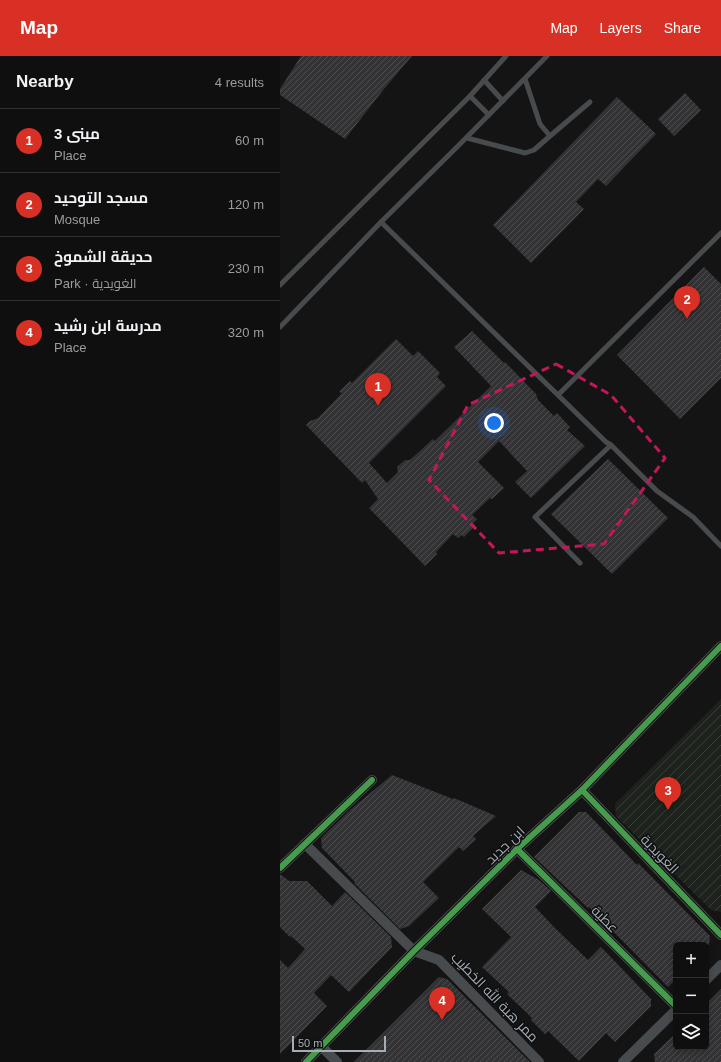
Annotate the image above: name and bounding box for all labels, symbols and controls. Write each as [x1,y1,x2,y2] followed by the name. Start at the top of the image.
[20,17,58,38] text: Map
[550,20,578,36] text: Map
[600,20,642,36] text: Layers
[664,20,701,36] text: Share
[16,72,74,91] text: Nearby
[215,75,264,90] text: 4 results
[54,125,100,142] text: مبنى 3
[25,133,33,148] text: 1
[235,133,264,148] text: 60 m
[54,148,87,163] text: Place
[54,189,148,206] text: مسجد التوحيد
[25,197,33,212] text: 2
[228,197,264,212] text: 120 m
[54,212,100,227] text: Mosque
[54,248,152,265] text: حديقة الشموخ
[25,261,33,276] text: 3
[228,261,264,276] text: 230 m
[54,276,137,291] text: Park · الغويدية
[674,286,700,319] pin: 2
[54,317,162,334] text: مدرسة ابن رشيد
[25,325,33,340] text: 4
[228,325,264,340] text: 320 m
[54,340,87,355] text: Place
[365,373,391,406] pin: 1
[484,413,504,433] your location
[655,777,681,810] pin: 3
[482,823,528,867] street label: ابن جديد
[638,831,682,877] street label: الغويدية
[588,902,622,936] street label: عطية
[673,942,709,1050] map controls
[673,942,709,978] button: +
[448,948,543,1045] street label: ممر هبة الله الخطيب
[673,978,709,1014] button: −
[429,987,455,1020] pin: 4
[673,1014,709,1050] button: layers
[292,1034,386,1053] scale bar
[298,1037,322,1049] text: 50 m

